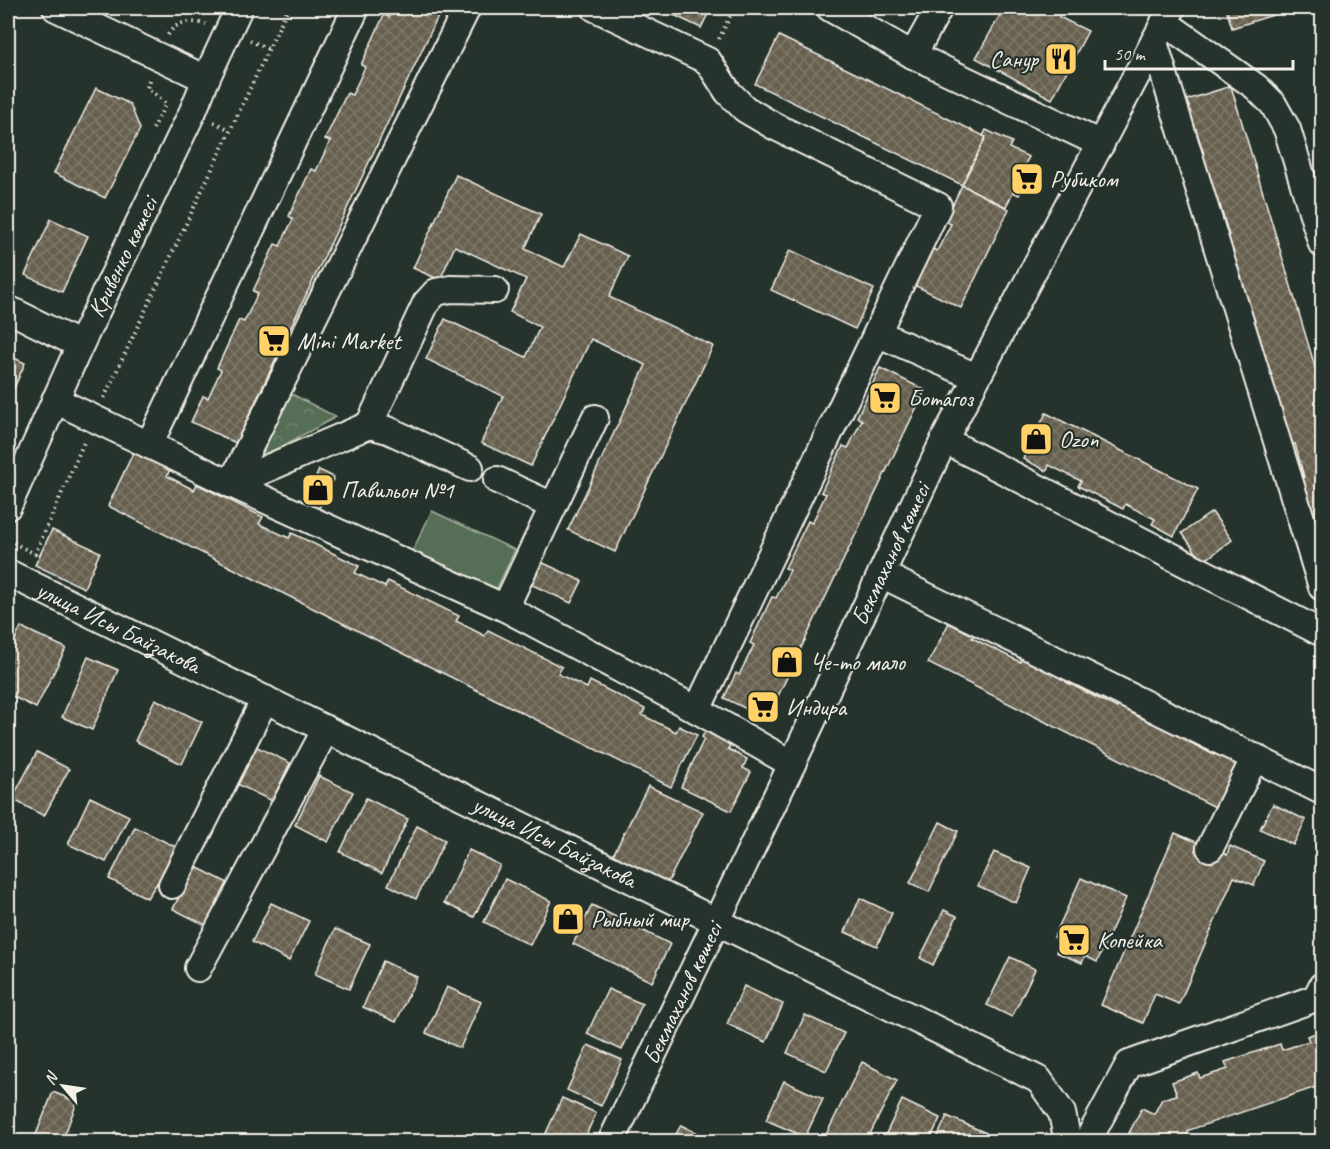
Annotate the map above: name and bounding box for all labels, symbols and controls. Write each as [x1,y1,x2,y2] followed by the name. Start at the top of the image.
[1105,33,1292,71] scale bar
[1043,41,1079,77] restaurant icon: Санур
[1114,43,1147,65] text: 50 m
[990,44,1040,74] place label: Санур
[1009,161,1045,197] supermarket icon: Рубиком
[1050,164,1119,194] place label: Рубиком
[81,190,165,322] street label: Кривенко көшесі
[256,323,292,359] supermarket icon: Mini Market
[297,326,402,356] place label: Mini Market
[867,380,903,416] supermarket icon: Ботагоз
[908,383,975,413] place label: Ботагоз
[1018,421,1054,457] shop icon: Ozon
[1059,424,1099,454] place label: Ozon
[300,472,336,508] shop icon: Павильон №1
[341,475,455,505] place label: Павильон №1
[844,476,938,630] street label: Бекмаханов көшесі
[30,573,207,681] street label: улица Исы Байзакова
[769,644,805,680] shop icon: Че-то мало
[810,647,906,677] place label: Че-то мало
[745,689,781,725] supermarket icon: Индира
[786,692,848,722] place label: Индира
[466,788,643,896] street label: улица Исы Байзакова
[550,901,586,937] shop icon: Рыбный мир
[591,904,691,934] place label: Рыбный мир
[636,915,730,1069] street label: Бекмаханов көшесі
[1056,922,1092,958] supermarket icon: Копейка
[1097,925,1164,955] place label: Копейка
[33,1056,93,1116] north arrow
[40,1067,63,1088] text: N

